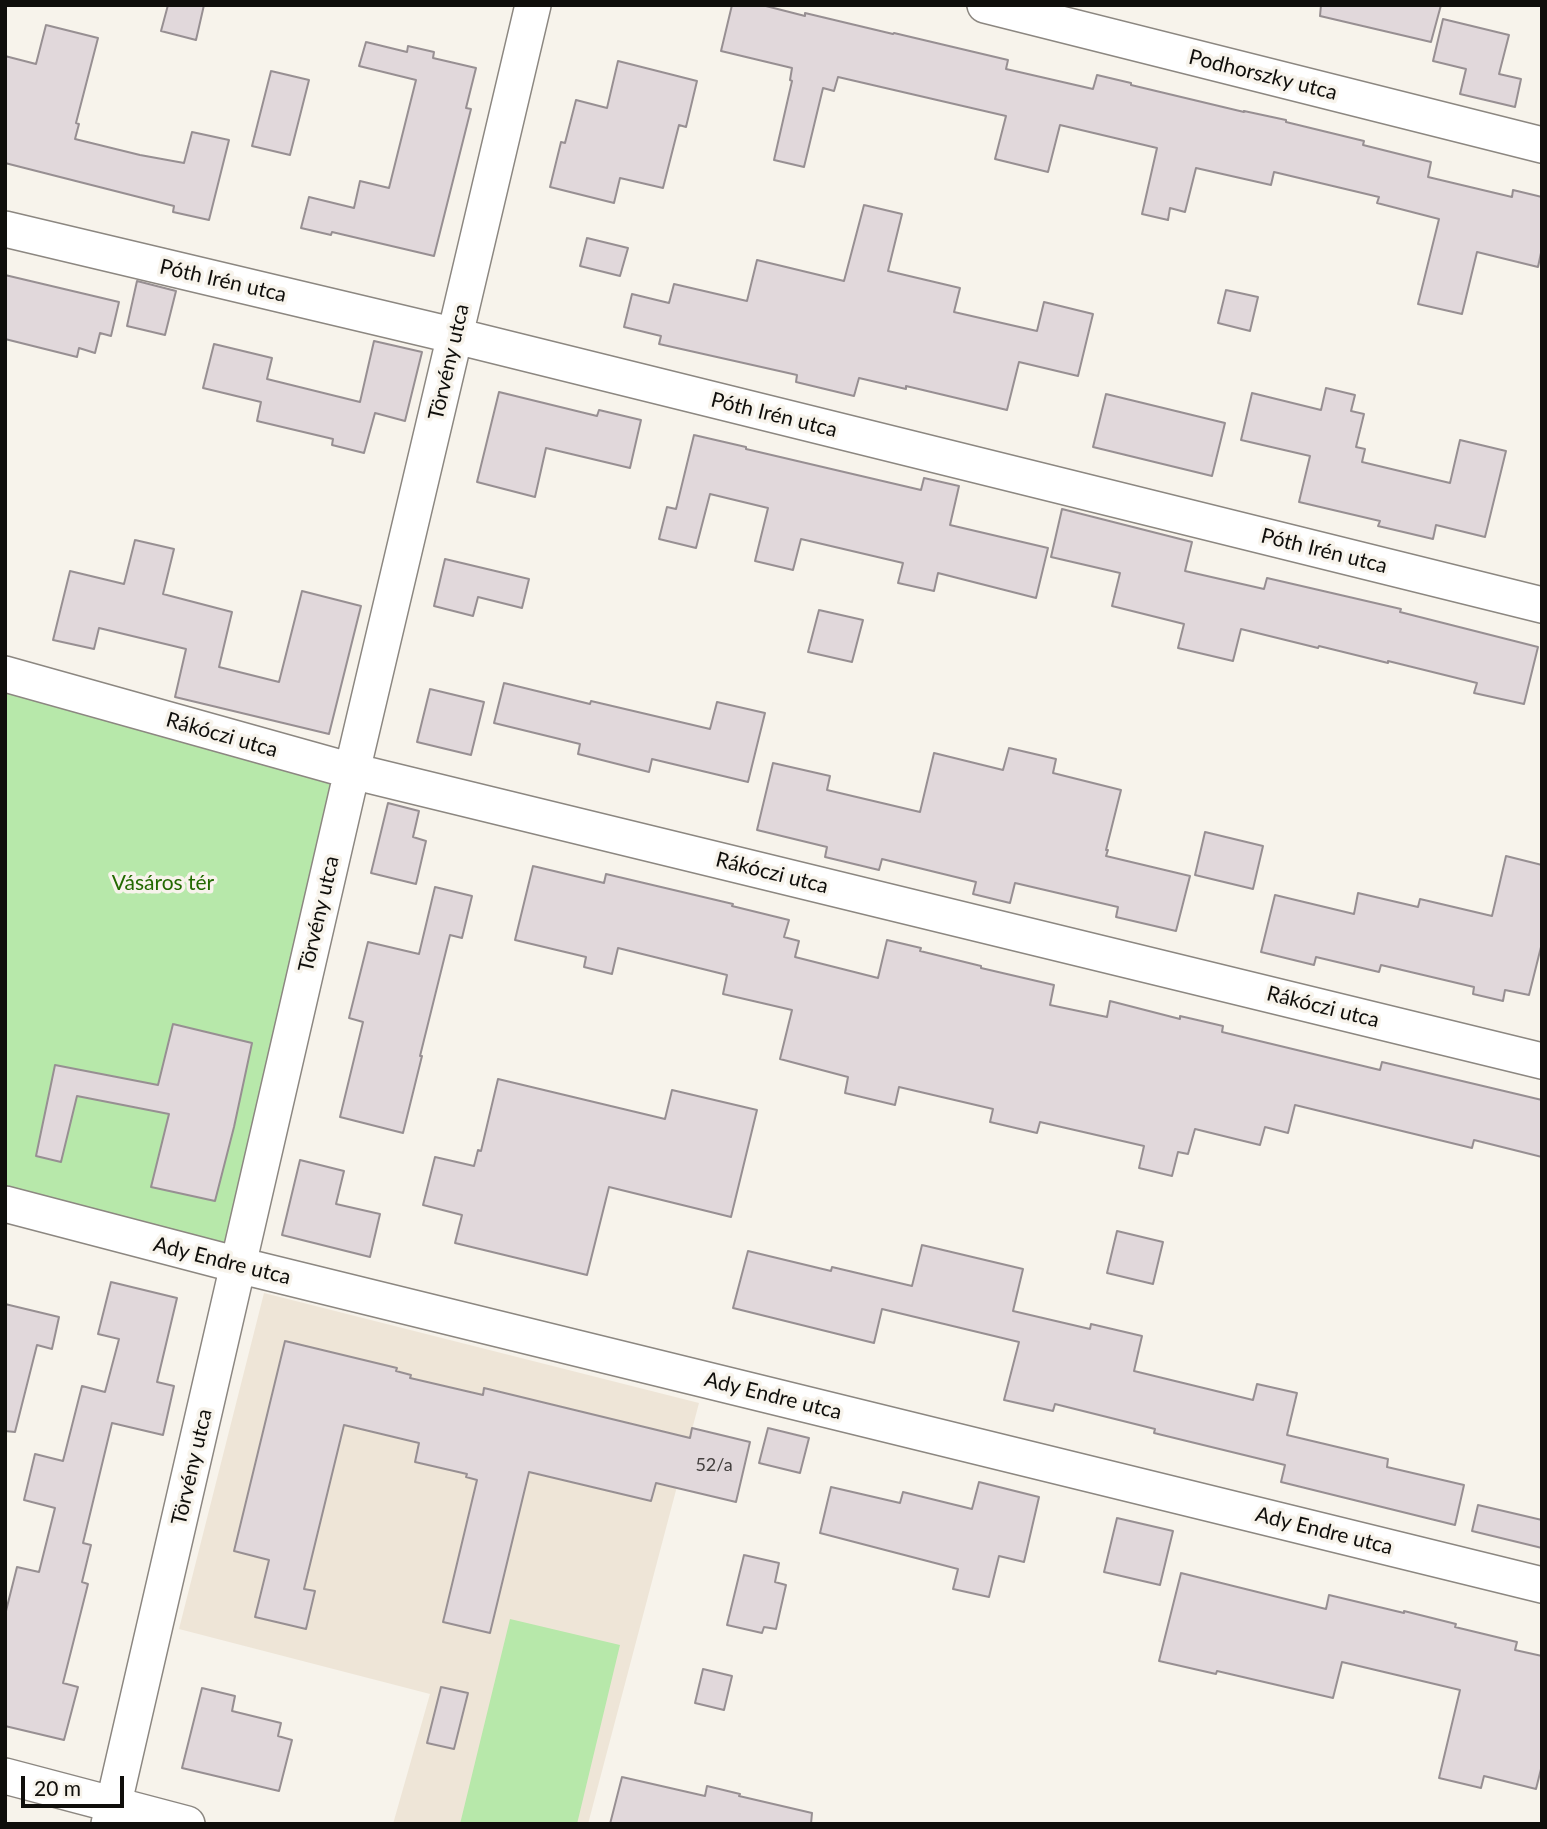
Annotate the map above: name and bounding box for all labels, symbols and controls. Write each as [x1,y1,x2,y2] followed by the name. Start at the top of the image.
[1186,44,1340,106] street label: Podhorszky utca
[157,254,289,308] street label: Póth Irén utca
[423,301,475,423] street label: Törvény utca
[708,387,840,443] street label: Póth Irén utca
[1258,523,1390,579] street label: Póth Irén utca
[163,707,281,763] street label: Rákóczi utca
[713,847,831,899] street label: Rákóczi utca
[293,853,345,975] street label: Törvény utca
[112,870,214,896] park label: Vásáros tér
[1264,981,1382,1033] street label: Rákóczi utca
[151,1232,293,1290] street label: Ady Endre utca
[702,1367,844,1425] street label: Ady Endre utca
[166,1406,218,1528] street label: Törvény utca
[695,1454,733,1476] house number: 52/a
[1253,1502,1395,1560] street label: Ady Endre utca
[24,1762,128,1806] scale bar
[34,1775,81,1800] text: 20 m

